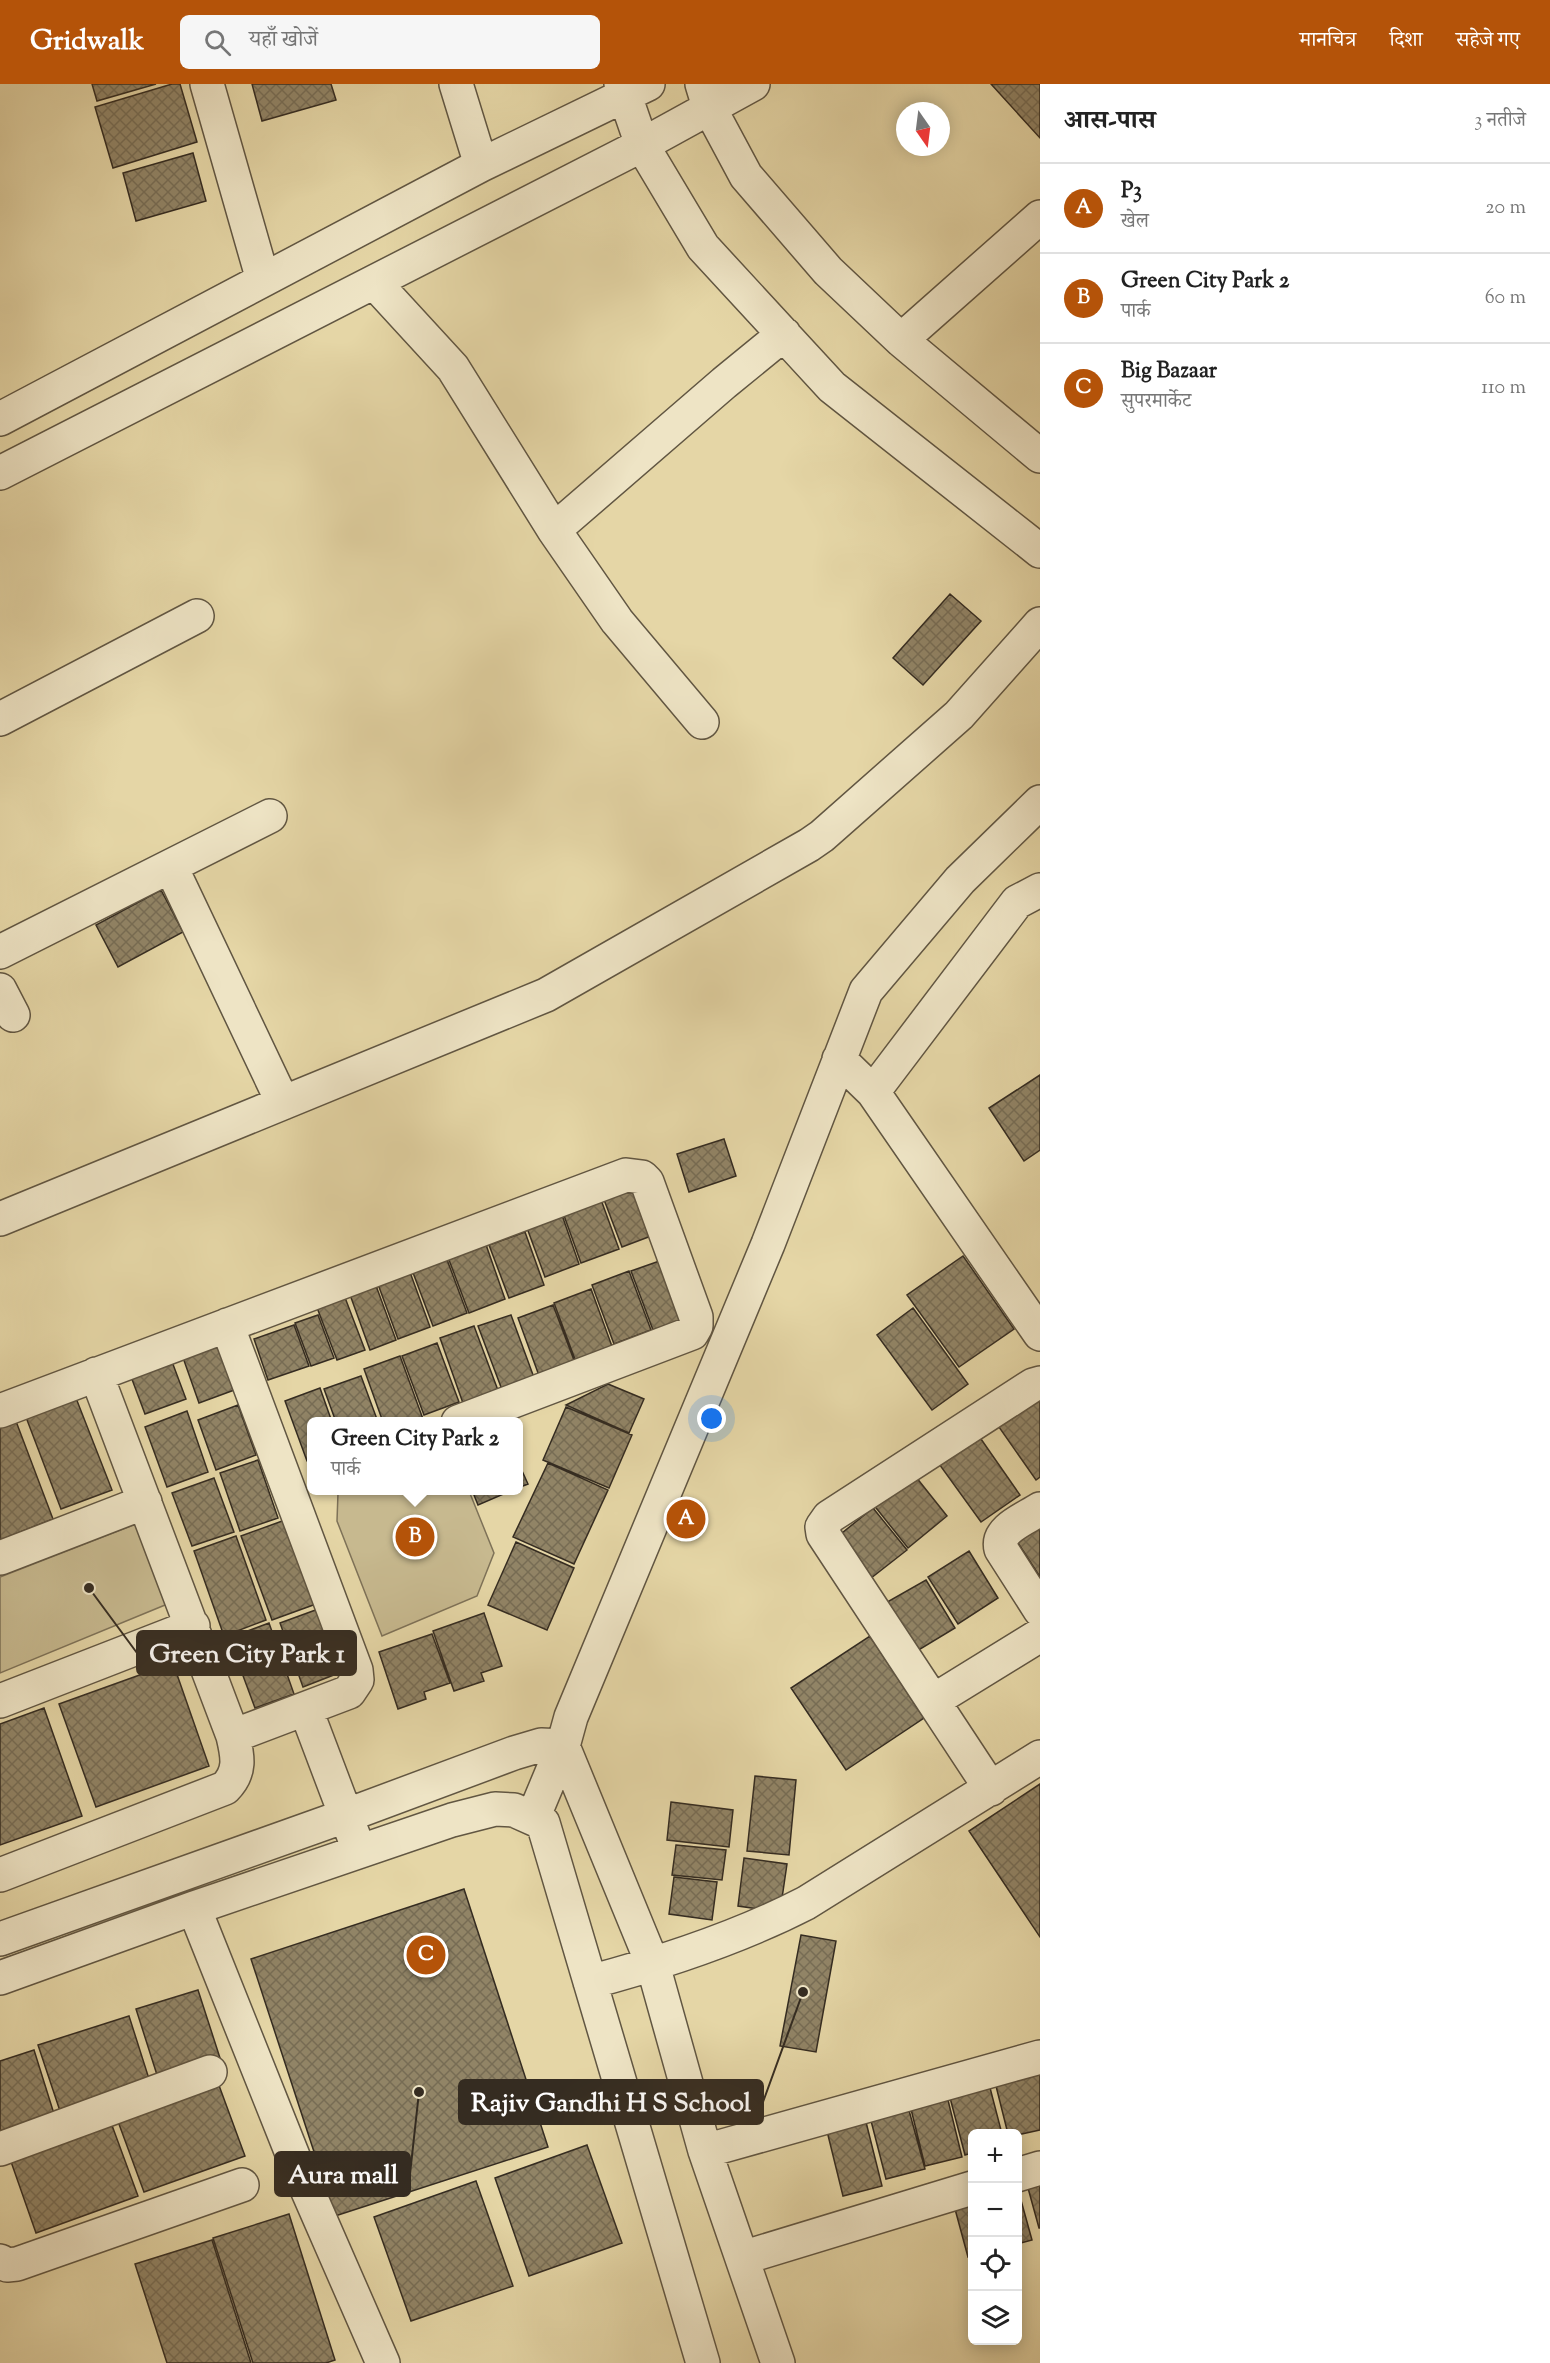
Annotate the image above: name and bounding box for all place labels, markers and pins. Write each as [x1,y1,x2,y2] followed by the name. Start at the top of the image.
[666,1496,706,1542] pin: A
[396,1514,434,1560] pin: B
[137,1631,356,1675] callout: Green City Park 1
[406,1932,446,1978] pin: C
[459,2080,763,2124] callout: Rajiv Gandhi H S School
[275,2152,410,2196] callout: Aura mall

